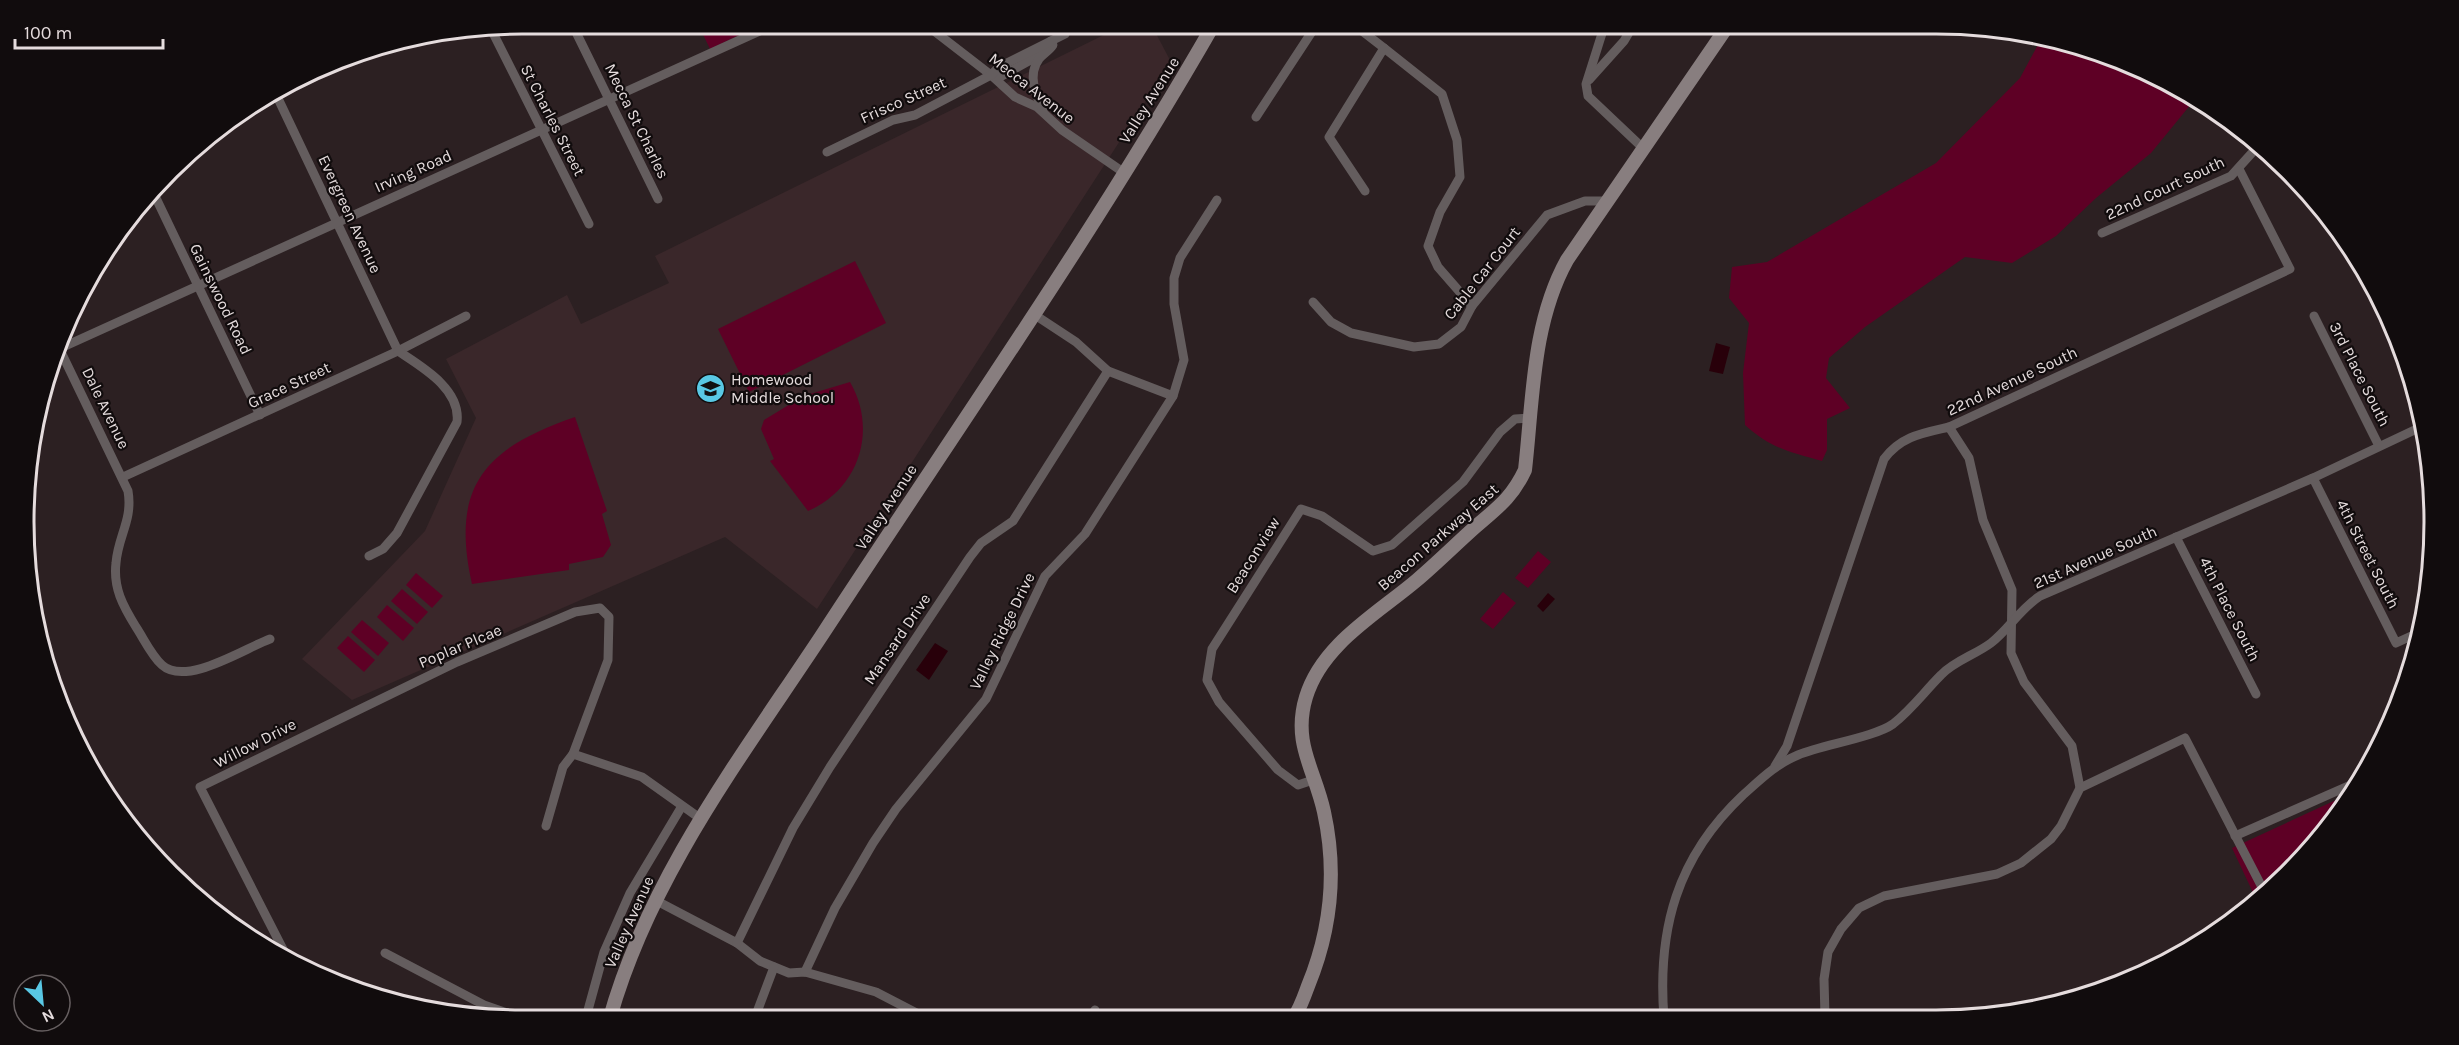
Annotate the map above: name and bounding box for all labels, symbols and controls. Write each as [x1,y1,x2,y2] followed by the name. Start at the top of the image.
[15,12,164,50] scale bar
[24,22,72,44] text: 100 m
[985,49,1079,127] street label: Mecca Avenue
[1115,53,1183,147] street label: Valley Avenue
[601,60,673,182] street label: Mecca St Charles
[517,61,589,179] street label: St Charles Street
[857,73,949,127] street label: Frisco Street
[371,146,455,196] street label: Irving Road
[314,152,386,276] street label: Evergreen Avenue
[2102,152,2228,224] street label: 22nd Court South
[1440,223,1524,323] street label: Cable Car Court
[186,240,256,358] street label: Gainswood Road
[2325,319,2395,429] street label: 3rd Place South
[1944,342,2080,420] street label: 22nd Avenue South
[245,358,333,412] street label: Grace Street
[78,364,134,452] street label: Dale Avenue
[731,370,834,407] place label: Homewood Middle School
[694,372,726,404] school or university icon: Homewood Middle School
[851,461,921,553] street label: Valley Avenue
[1374,479,1502,595] street label: Beacon Parkway East
[2332,496,2404,612] street label: 4th Street South
[1222,513,1284,597] street label: Beaconview
[2030,521,2160,593] street label: 21st Avenue South
[2196,554,2264,664] street label: 4th Place South
[965,569,1039,693] street label: Valley Ridge Drive
[860,590,934,688] street label: Mansard Drive
[416,620,504,672] street label: Poplar Plcae
[211,714,299,772] street label: Willow Drive
[600,873,658,971] street label: Valley Avenue
[12,973,72,1033] north arrow
[39,1005,58,1027] text: N

